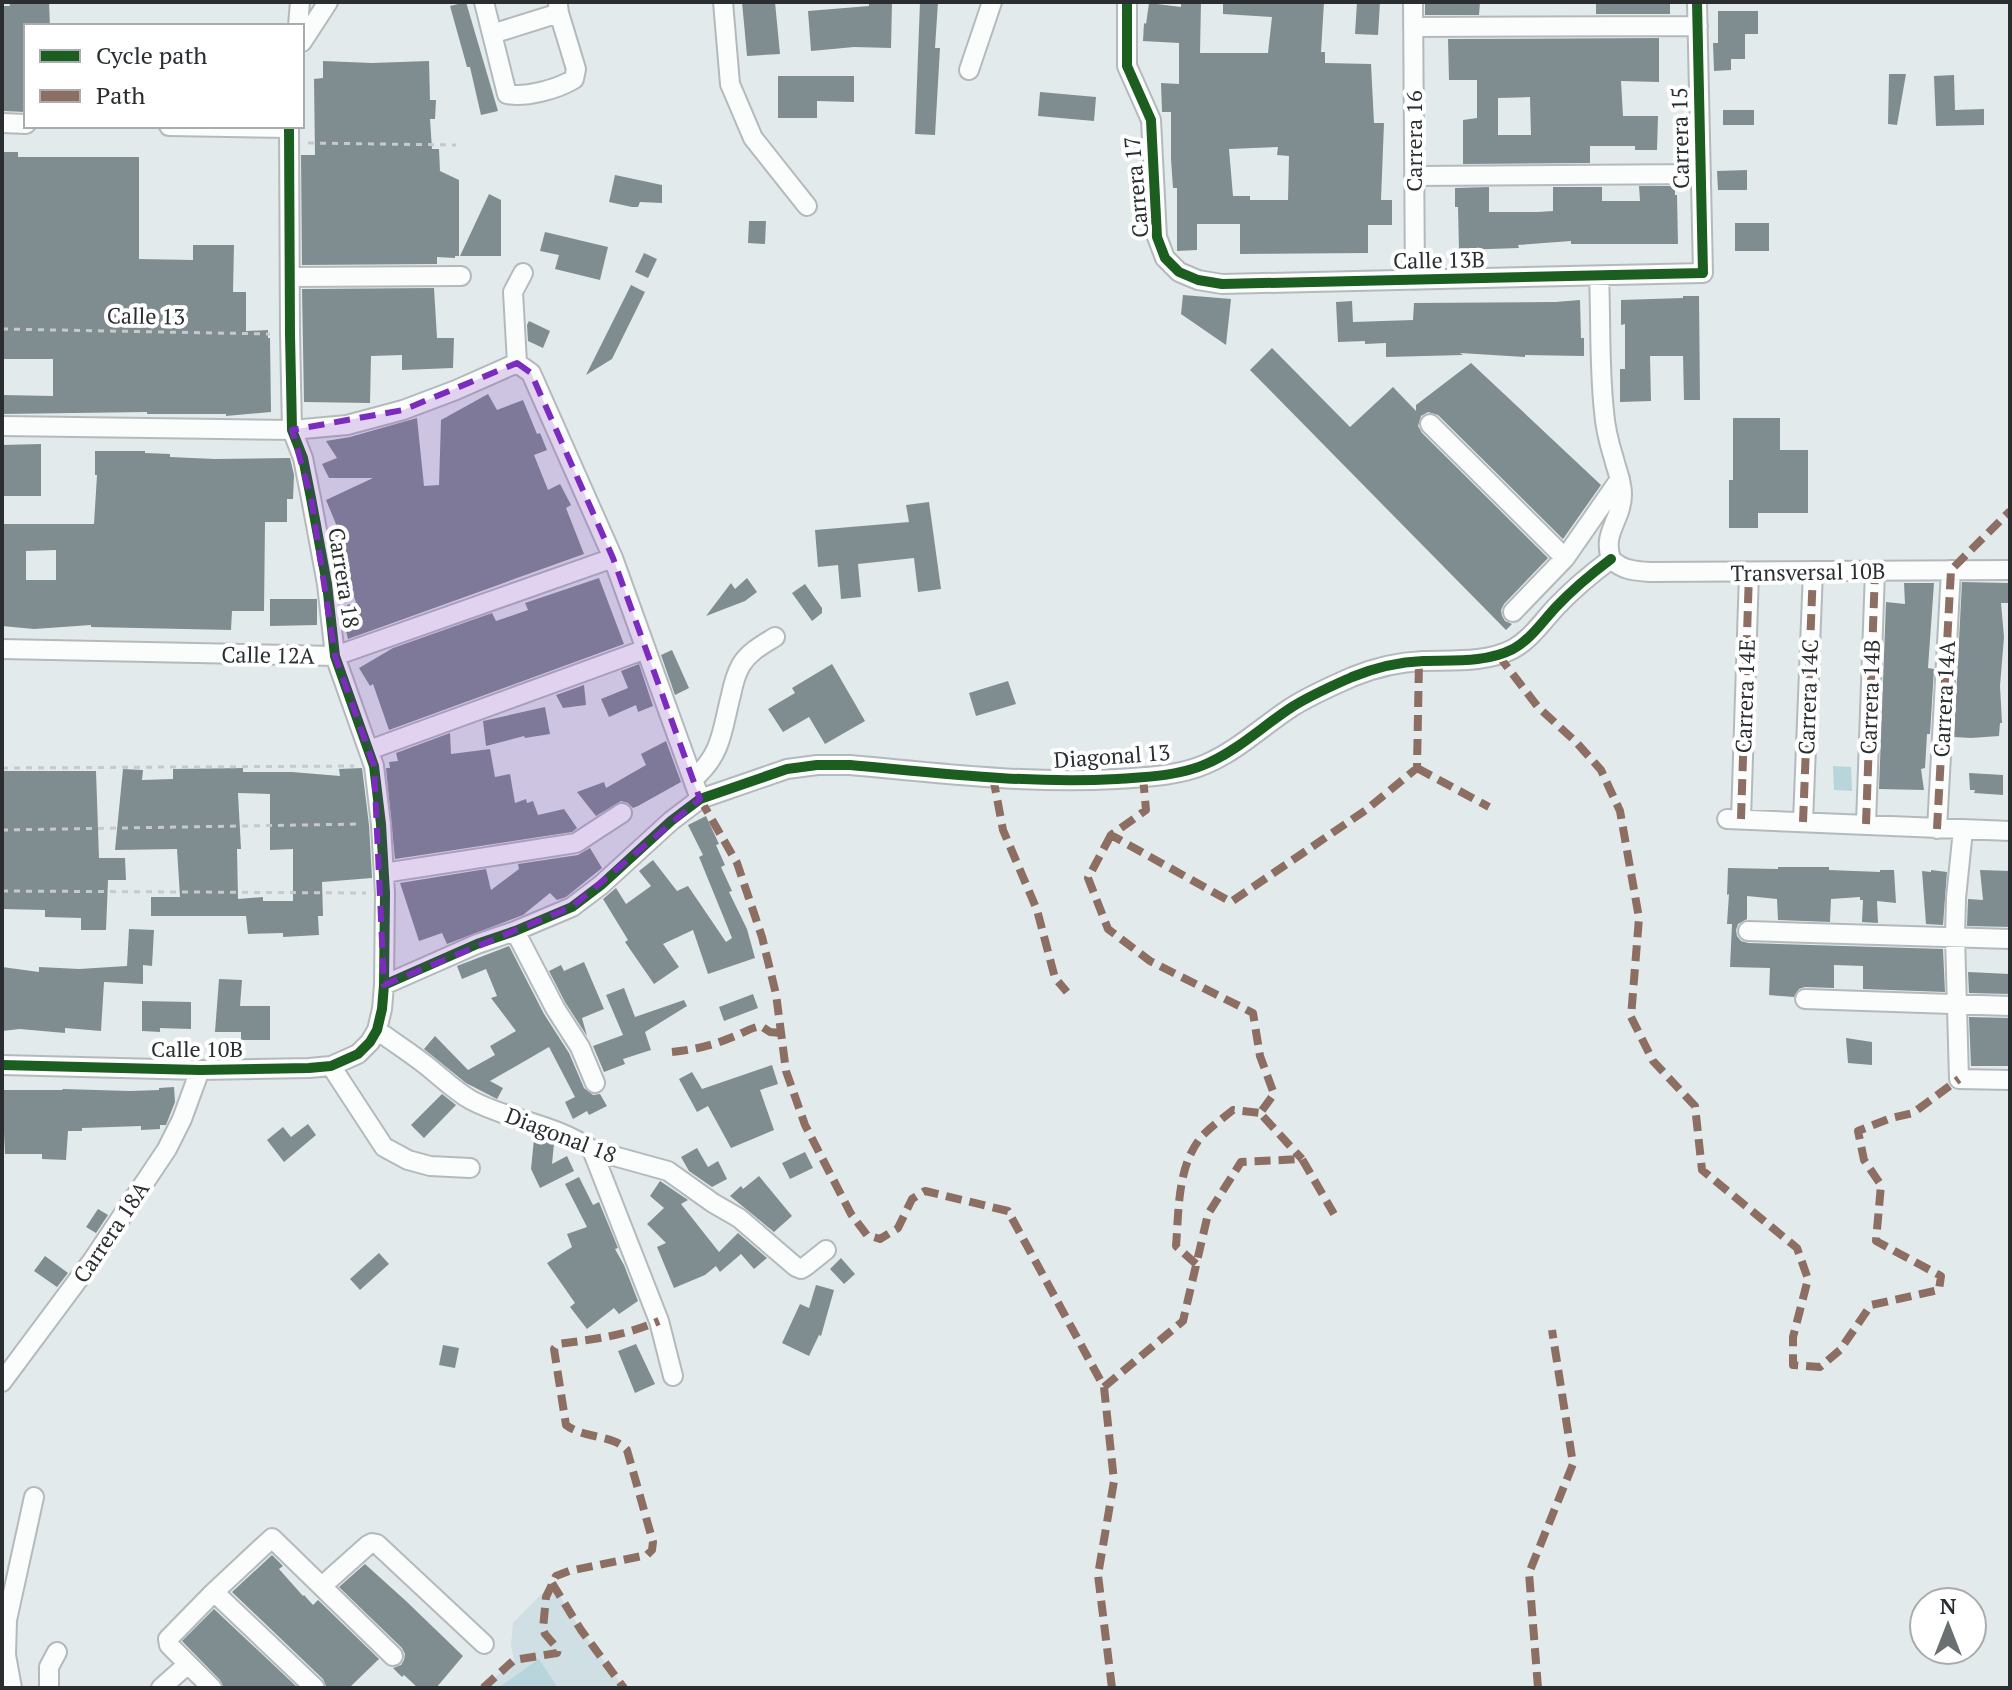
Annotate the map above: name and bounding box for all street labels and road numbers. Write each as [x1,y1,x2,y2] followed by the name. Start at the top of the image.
[1664,87,1695,189] street label: Carrera 15
[1399,90,1428,192] street label: Carrera 16
[1117,135,1154,239] street label: Carrera 17
[1393,244,1485,275] street label: Calle 13B
[107,300,185,331] street label: Calle 13
[322,525,367,630] street label: Carrera 18
[1730,556,1886,587] street label: Transversal 10B
[1728,638,1761,754] street label: Carrera 14E
[221,639,316,670] street label: Calle 12A
[1791,639,1824,755] street label: Carrera 14C
[1853,639,1886,755] street label: Carrera 14B
[1926,639,1961,758] street label: Carrera 14A
[1053,737,1171,774] street label: Diagonal 13
[151,1034,243,1063] street label: Calle 10B
[502,1100,621,1169] street label: Diagonal 18
[66,1174,156,1288] street label: Carrera 18A

